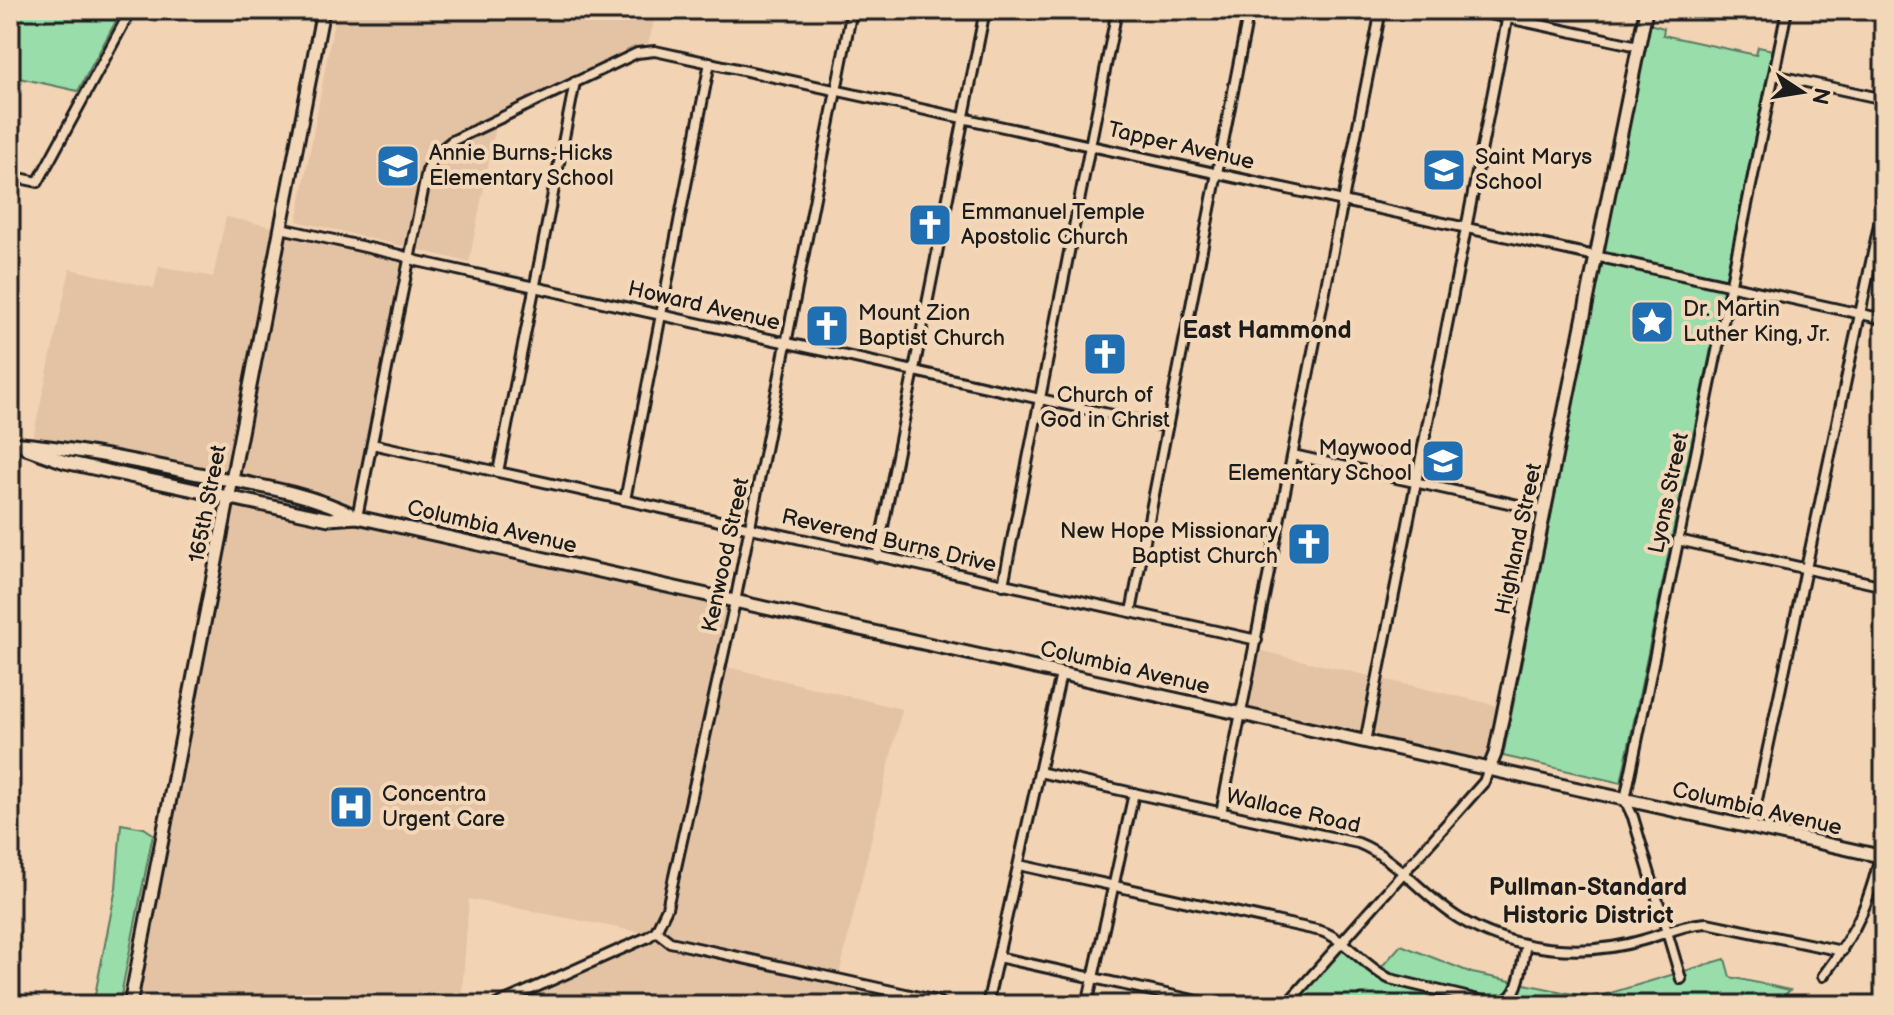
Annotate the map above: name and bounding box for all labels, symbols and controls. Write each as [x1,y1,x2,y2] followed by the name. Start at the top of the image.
[1762,52,1842,132] north arrow
[1805,85,1835,107] text: N
[1105,116,1257,176] street label: Tapper Avenue
[429,140,614,192] place label: Annie Burns-Hicks Elementary School
[374,142,422,190] school or university icon: Annie Burns-Hicks Elementary School
[1475,144,1592,196] place label: Saint Marys School
[1420,146,1468,194] school or university icon: Saint Marys School
[961,199,1145,251] place label: Emmanuel Temple Apostolic Church
[906,201,954,249] church icon: Emmanuel Temple Apostolic Church
[625,275,783,337] street label: Howard Avenue
[1683,296,1830,348] place label: Dr. Martin Luther King, Jr.
[1628,298,1676,346] place icon: Dr. Martin Luther King, Jr.
[858,300,1005,352] place label: Mount Zion Baptist Church
[803,302,851,350] church icon: Mount Zion Baptist Church
[1183,316,1351,345] district label: East Hammond
[1081,330,1129,378] church icon: Church of God in Christ
[1040,382,1170,434] place label: Church of God in Christ
[1643,430,1695,556] street label: Lyons Street
[1227,435,1412,487] place label: Maywood Elementary School
[1419,437,1467,485] school or university icon: Maywood Elementary School
[183,443,233,565] street label: 165th Street
[1490,461,1548,617] street label: Highland Street
[696,475,756,635] street label: Kenwood Street
[404,494,580,560] street label: Columbia Avenue
[779,503,999,579] street label: Reverend Burns Drive
[1060,518,1278,570] place label: New Hope Missionary Baptist Church
[1285,520,1333,568] church icon: New Hope Missionary Baptist Church
[1037,635,1213,701] street label: Columbia Avenue
[1669,776,1845,842] street label: Columbia Avenue
[382,781,505,833] place label: Concentra Urgent Care
[1223,782,1363,840] street label: Wallace Road
[327,783,375,831] hospital icon: Concentra Urgent Care
[1489,873,1687,930] district label: Pullman-Standard Historic District

